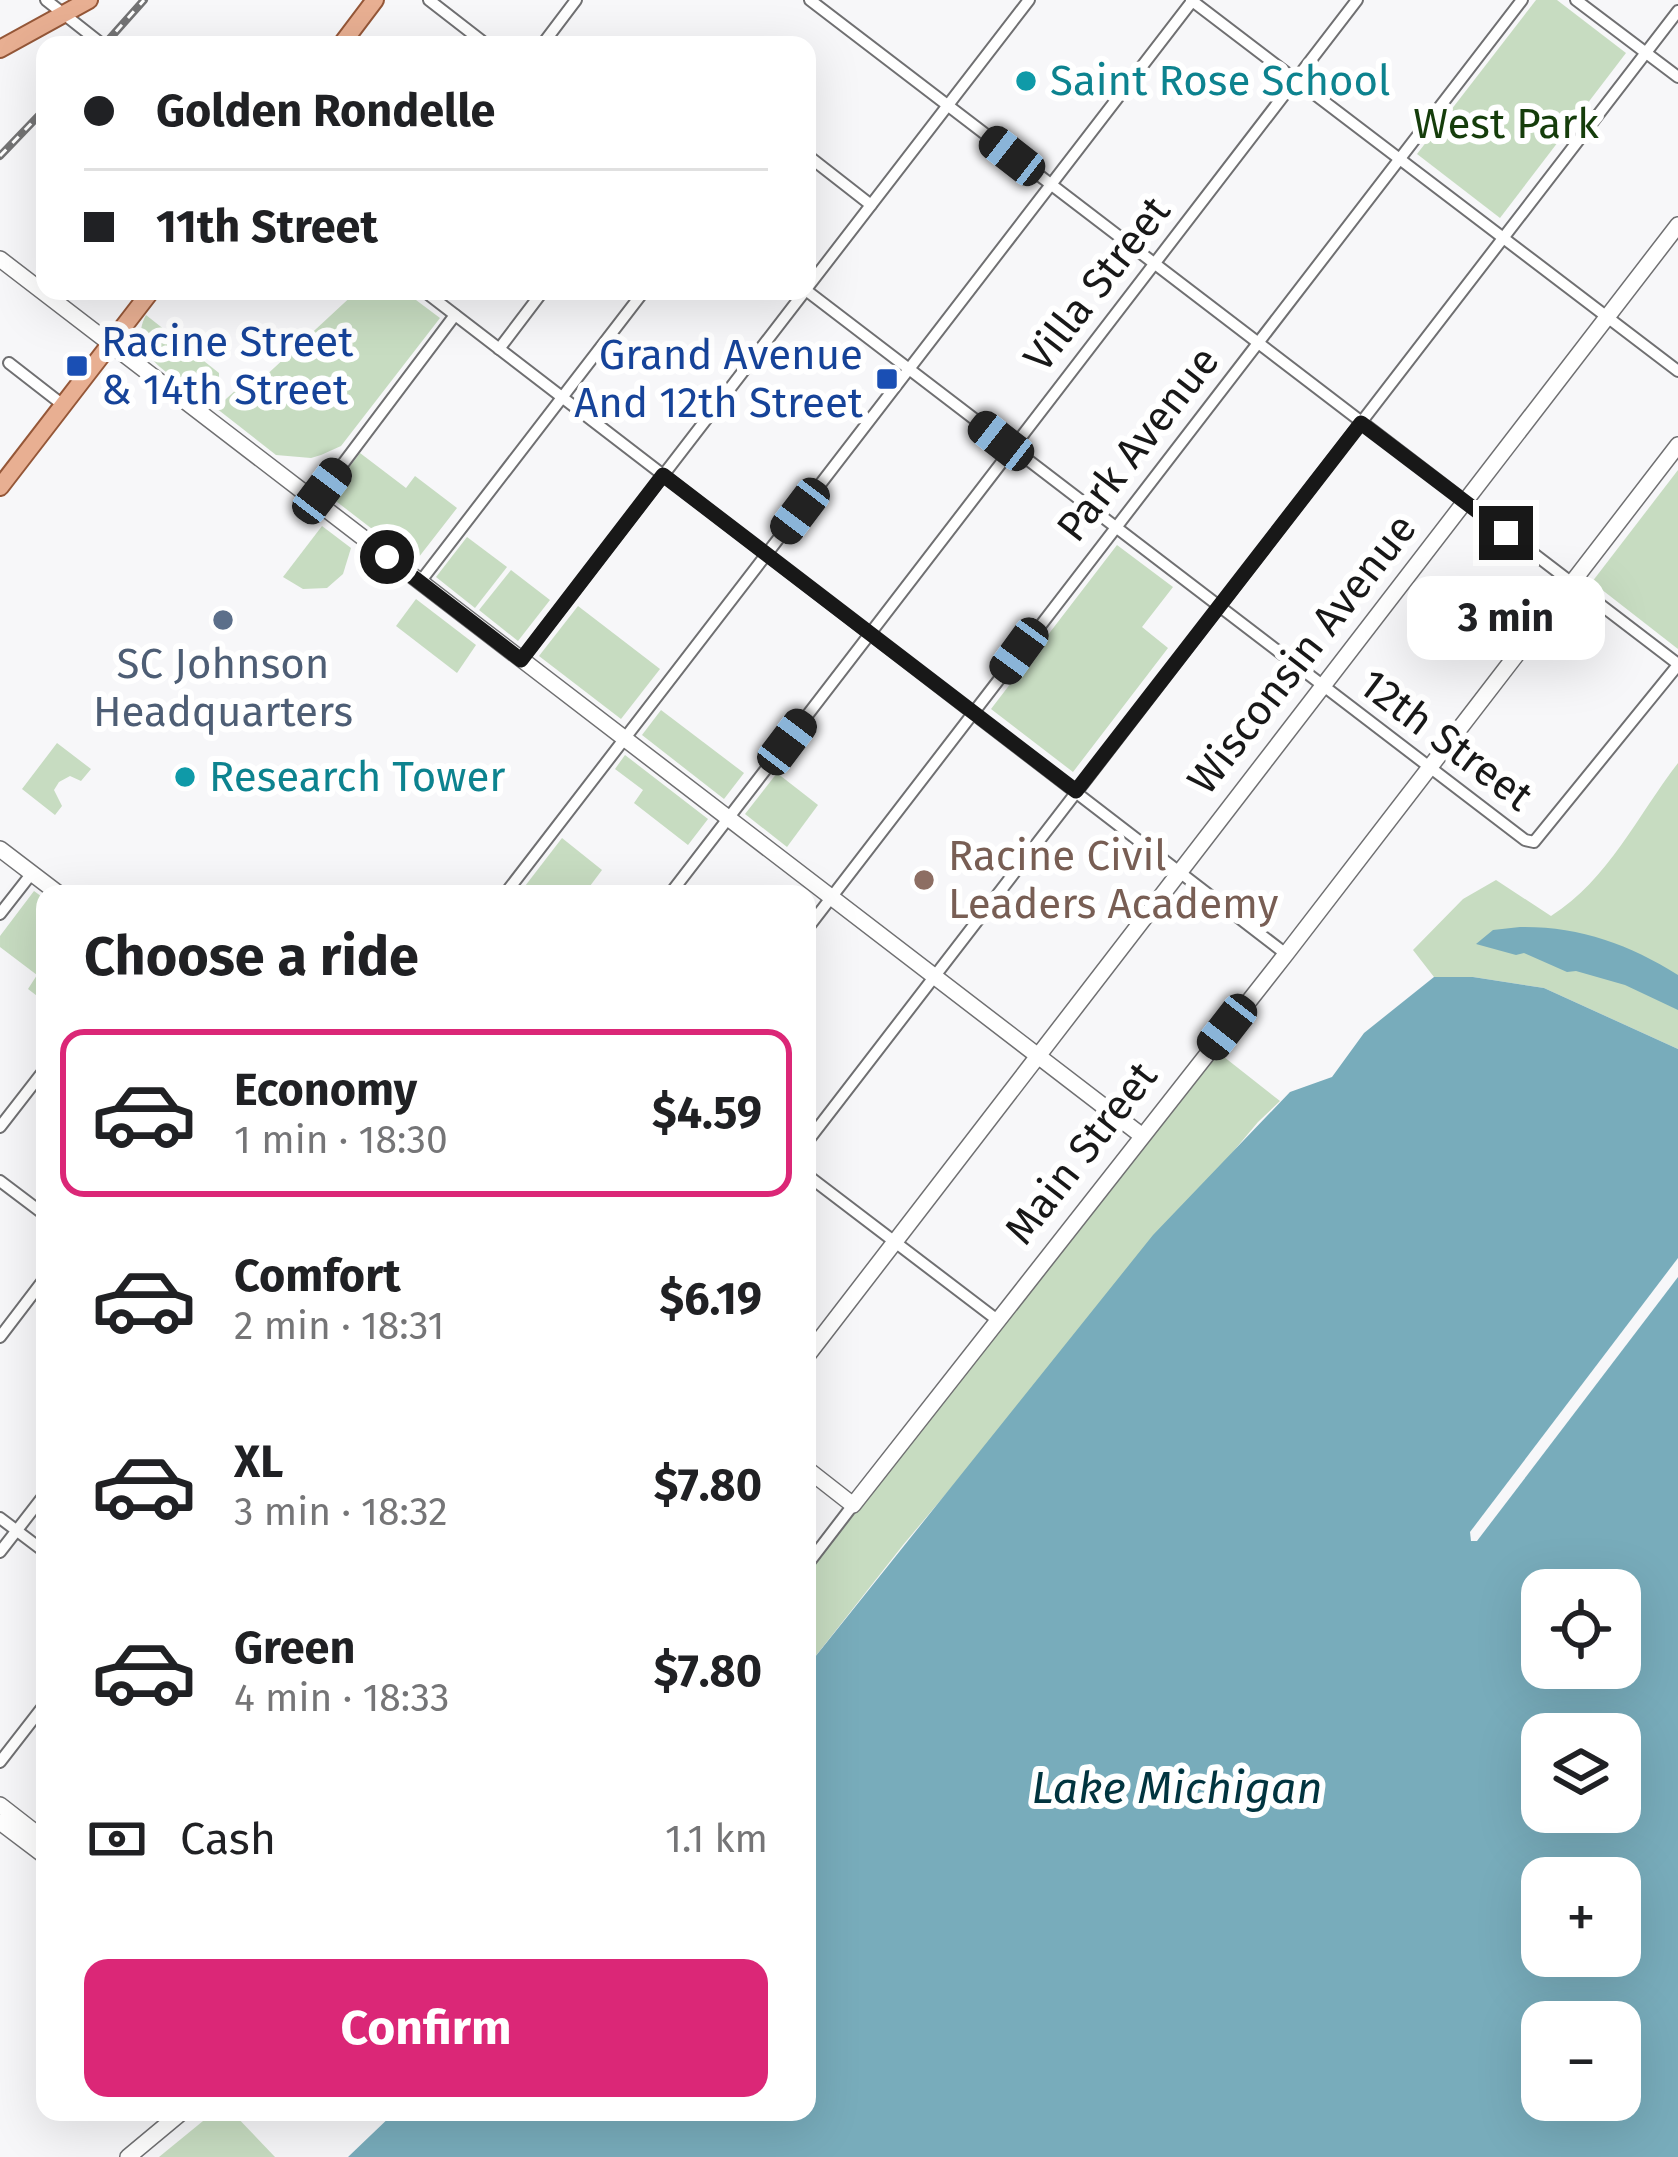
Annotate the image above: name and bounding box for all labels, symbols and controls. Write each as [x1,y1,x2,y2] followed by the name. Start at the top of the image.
[1050,56,1390,106] place label: Saint Rose School
[1013,68,1039,94] marker: Saint Rose School
[156,84,495,138] text: Golden Rondelle
[1413,99,1599,149] park label: West Park
[973,120,1051,192] car
[1013,186,1181,381] street label: Villa Street
[156,200,378,254] text: 11th Street
[101,317,354,415] place label: Racine Street & 14th Street
[574,330,864,428] place label: Grand Avenue And 12th Street
[1047,337,1229,551] street label: Park Avenue
[64,353,90,379] marker: Racine Street & 14th Street
[874,366,900,392] marker: Grand Avenue And 12th Street
[962,405,1040,477] car
[286,451,358,531] car
[764,471,836,551] car
[1177,504,1427,804] street label: Wisconsin Avenue
[1479,506,1533,560] route end
[360,530,414,584] route start
[1407,575,1605,659] callout: 3 min
[1458,595,1554,641] text: 3 min
[210,607,236,633] marker: SC Johnson Headquarters
[983,611,1055,691] car
[93,639,353,737] place label: SC Johnson Headquarters
[1350,659,1543,822] street label: 12th Street
[751,702,823,782] car
[209,752,506,802] place label: Research Tower
[172,764,198,790] marker: Research Tower
[948,831,1279,929] place label: Racine Civil Leaders Academy
[911,867,937,893] marker: Racine Civil Leaders Academy
[84,925,419,989] text: Choose a ride
[1191,988,1263,1066] car
[994,1051,1168,1254] street label: Main Street
[90,1059,198,1167] icon: car
[234,1063,417,1117] text: Economy
[652,1086,762,1140] text: $4.59
[234,1117,448,1163] text: 1 min · 18:30
[90,1245,198,1353] icon: car
[234,1249,401,1303] text: Comfort
[660,1272,762,1326] text: $6.19
[234,1303,444,1349] text: 2 min · 18:31
[90,1431,198,1539] icon: car
[234,1435,283,1489] text: XL
[654,1458,762,1512] text: $7.80
[234,1489,448,1535] text: 3 min · 18:32
[1521,1569,1641,2121] map controls
[1521,1569,1641,1689] button: locate
[90,1617,198,1725] icon: car
[234,1621,355,1675] text: Green
[654,1644,762,1698] text: $7.80
[234,1675,449,1721] text: 4 min · 18:33
[1521,1713,1641,1833] button: layers
[1031,1761,1323,1815] water label: Lake Michigan
[84,1806,150,1872] icon: cash
[180,1812,276,1866] text: Cash
[665,1816,768,1862] text: 1.1 km
[1521,1857,1641,1977] button: +
[84,1959,768,2097] button: Confirm
[1521,2001,1641,2121] button: −

